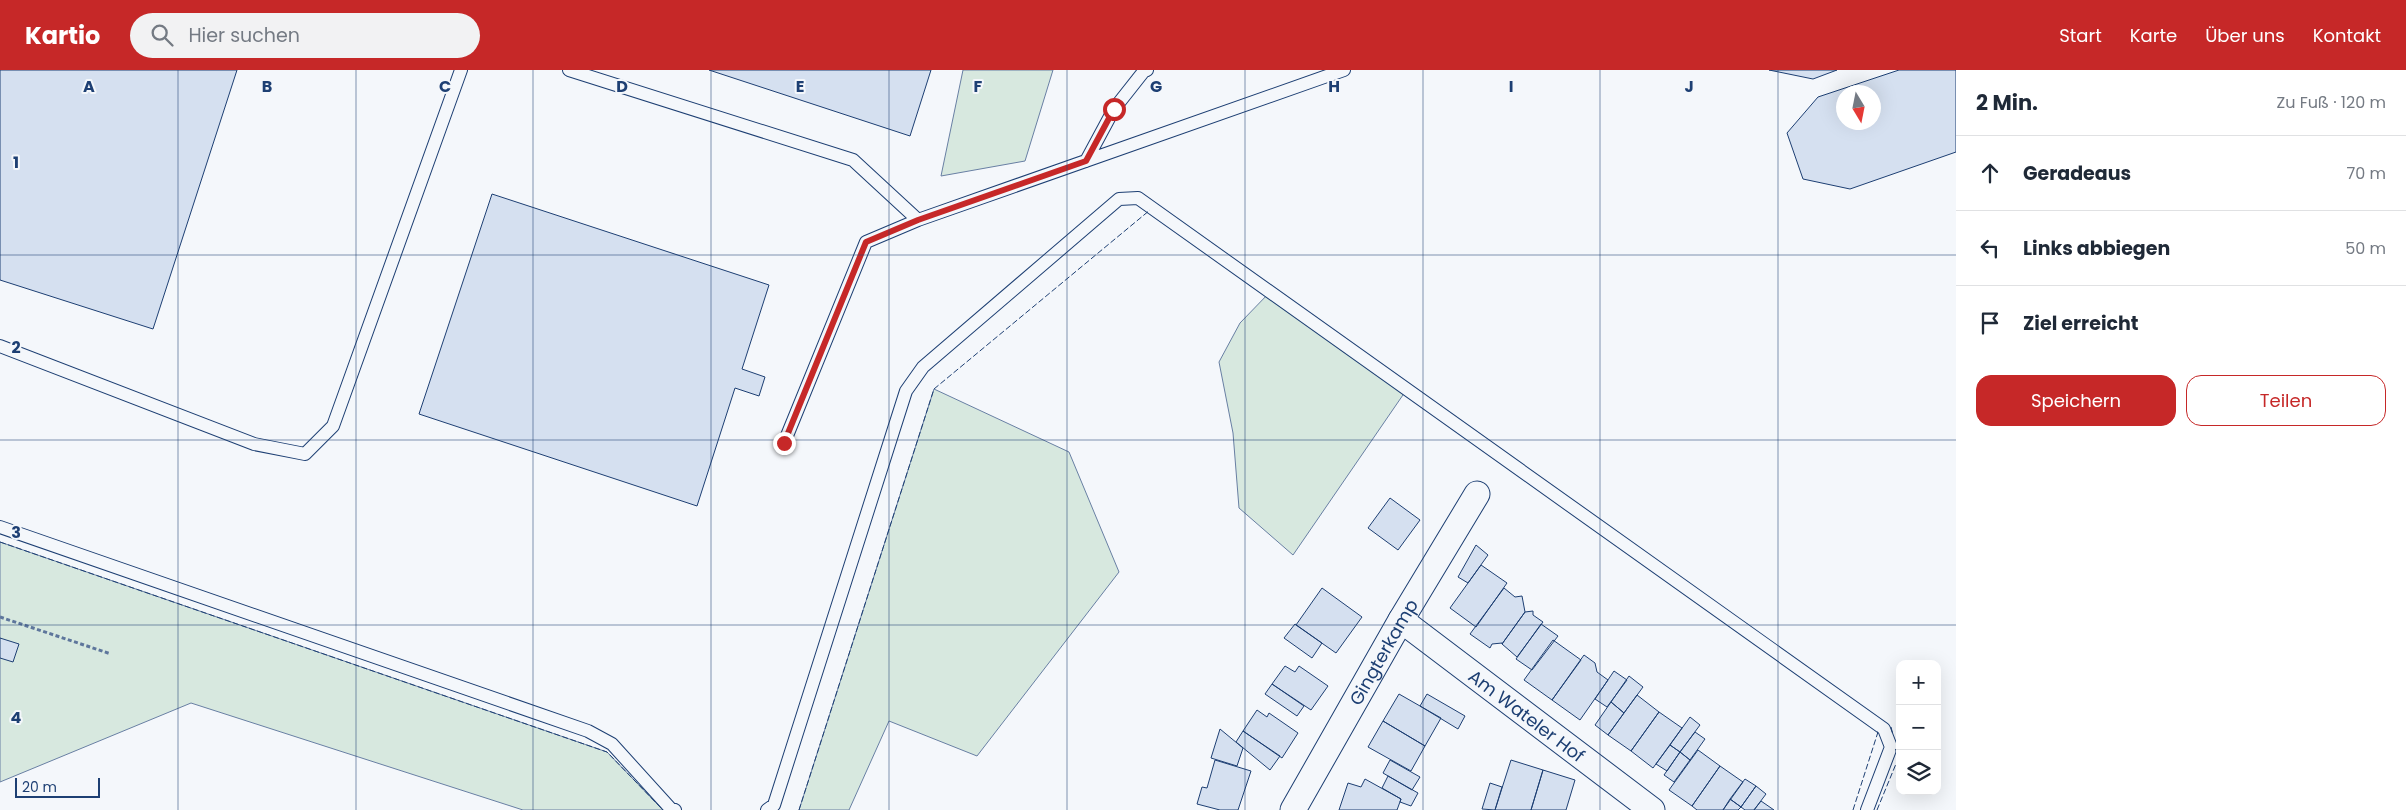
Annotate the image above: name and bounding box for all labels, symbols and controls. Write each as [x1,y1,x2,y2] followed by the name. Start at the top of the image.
[130,13,480,58] search box
[25,19,100,52] text: Kartio
[148,21,176,49] icon: search
[188,22,300,49] text: Hier suchen
[2059,23,2102,48] text: Start
[2130,23,2177,48] text: Karte
[2205,23,2285,48] text: Über uns
[2313,23,2381,48] text: Kontakt
[83,75,95,98] text: A
[262,75,272,98] text: B
[439,75,451,98] text: C
[616,75,628,98] text: D
[796,75,804,98] text: E
[974,75,983,98] text: F
[1150,75,1162,98] text: G
[1328,75,1340,98] text: H
[1509,75,1513,98] text: I
[1684,75,1694,98] text: J
[1836,85,1881,130] north arrow
[1976,88,2038,117] text: 2 Min.
[2277,91,2386,114] text: Zu Fuß · 120 m
[1103,98,1126,121] route start
[13,151,19,174] text: 1
[1976,159,2004,187] icon: ahead
[2023,160,2131,187] text: Geradeaus
[2346,162,2386,185] text: 70 m
[1976,234,2004,262] icon: left
[2023,235,2170,262] text: Links abbiegen
[2345,237,2386,260] text: 50 m
[1976,309,2004,337] icon: arrive
[2023,310,2139,337] text: Ziel erreicht
[11,336,21,359] text: 2
[1976,375,2176,426] button: Speichern
[2186,375,2386,426] button: Teilen
[773,432,796,455] route end
[11,521,21,544] text: 3
[1343,594,1424,710] street label: Gingterkamp
[1896,660,1941,795] map controls
[1896,660,1941,705] button: +
[1464,663,1590,768] street label: Am Wateler Hof
[1896,705,1941,750] button: −
[11,706,22,729] text: 4
[1896,750,1941,795] button: layers
[15,775,100,798] scale bar
[22,777,57,797] text: 20 m

